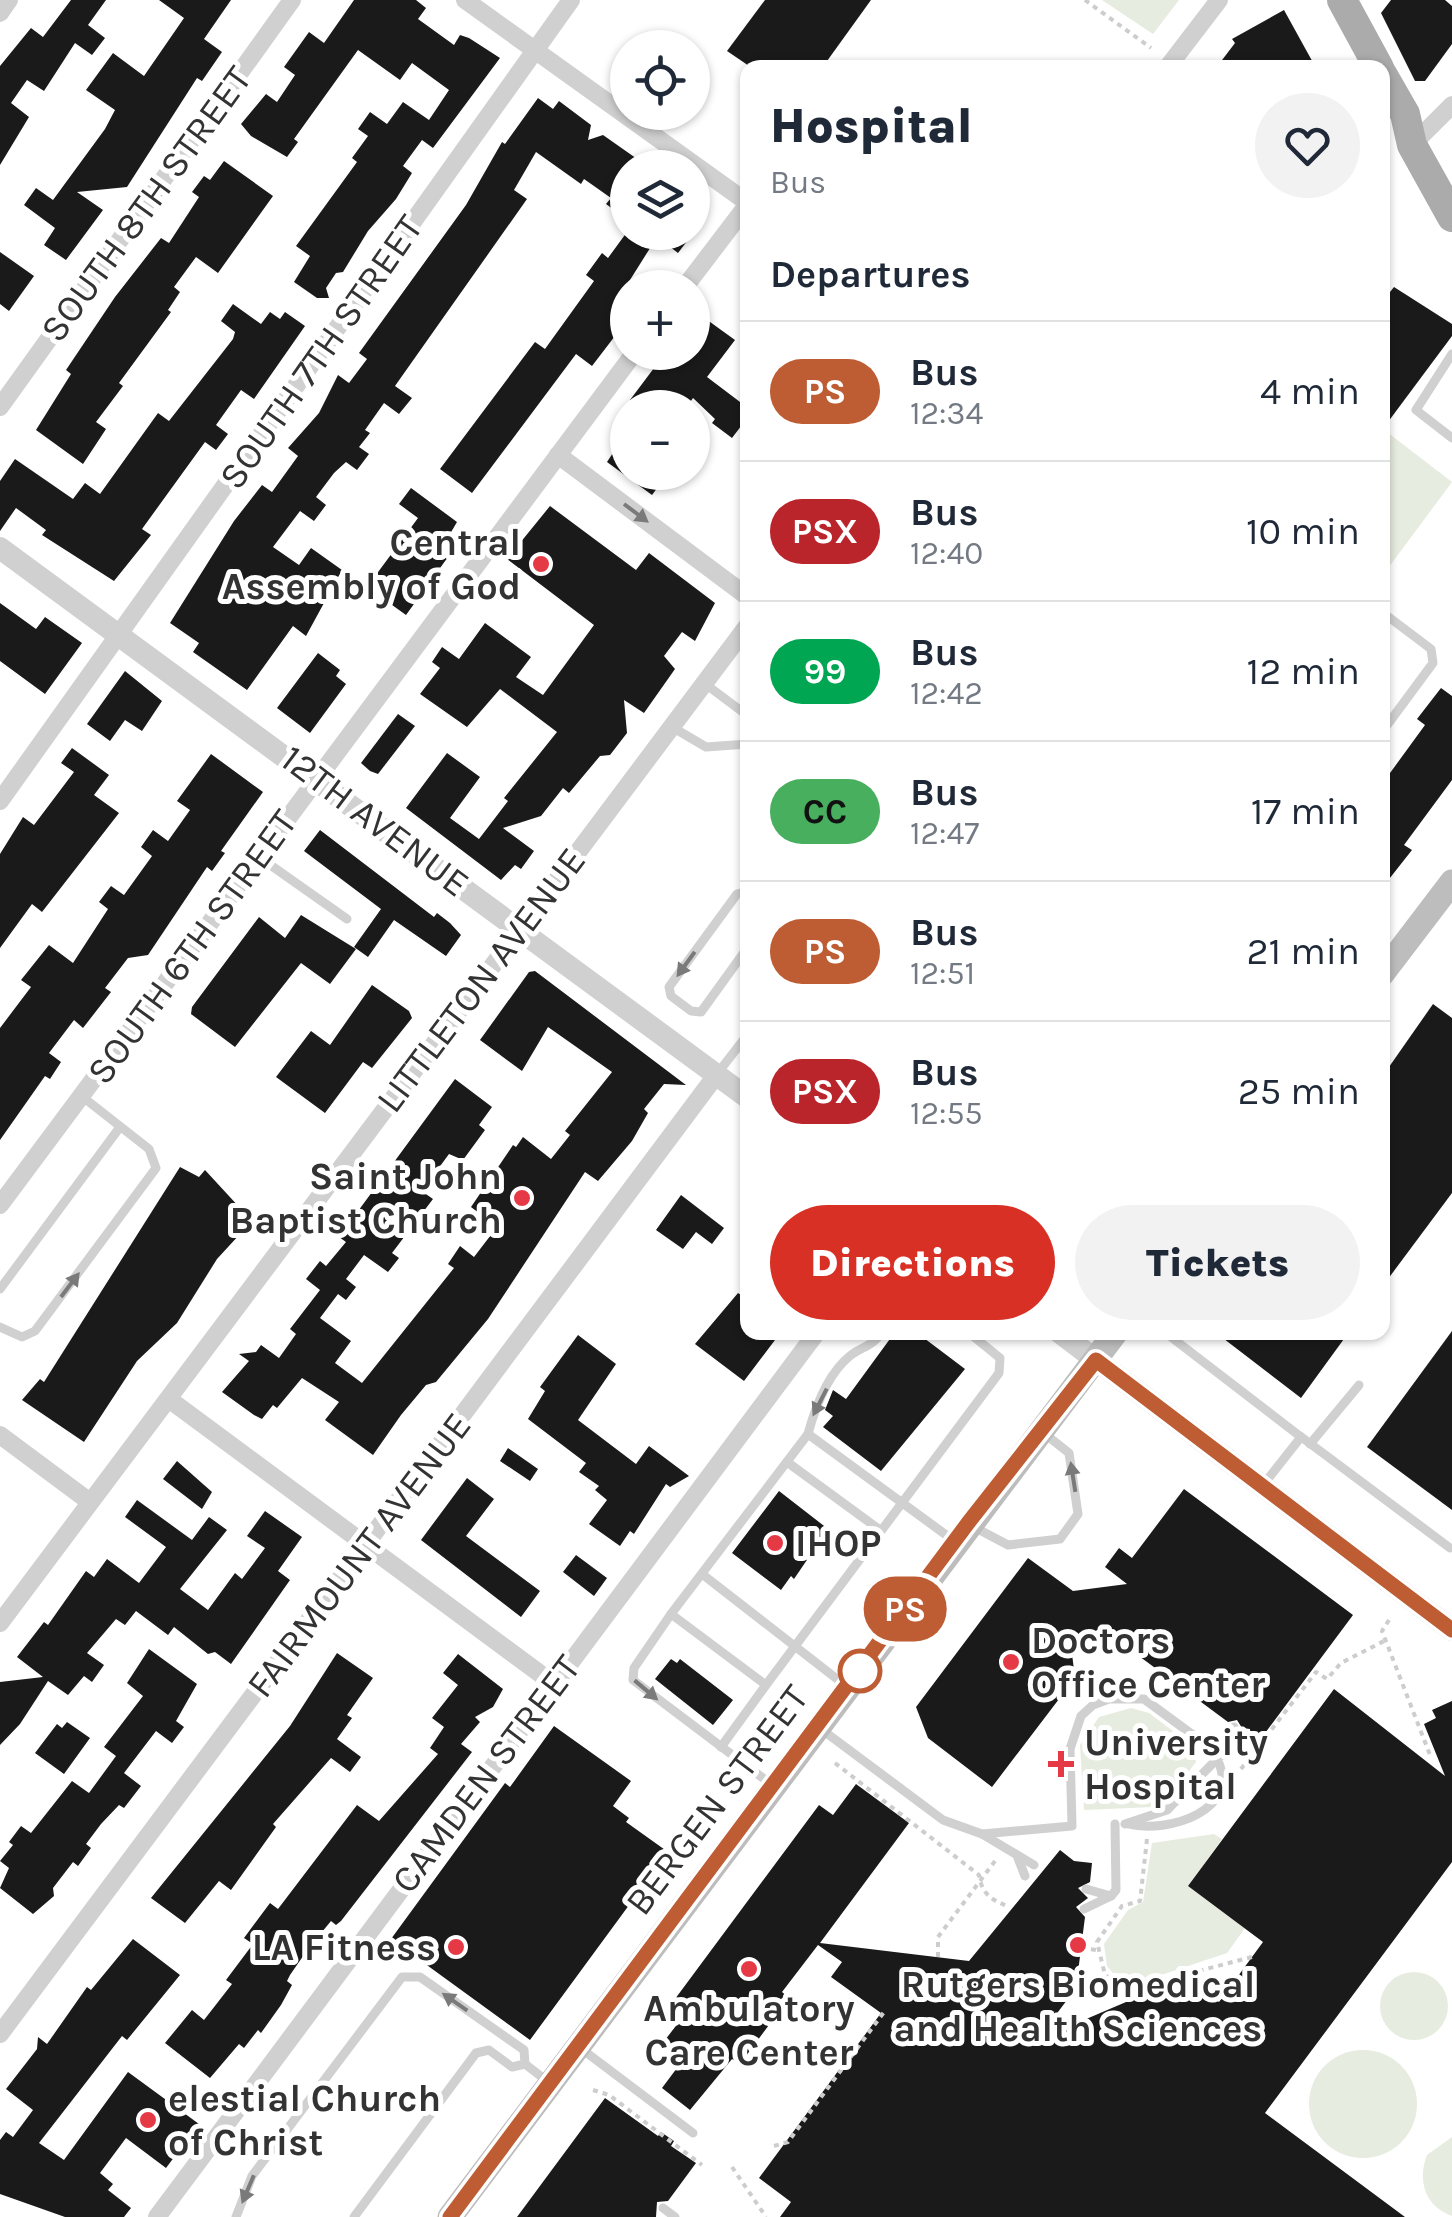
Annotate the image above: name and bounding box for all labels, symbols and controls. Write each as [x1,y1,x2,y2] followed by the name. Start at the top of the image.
[610,30,710,490] map controls
[610,30,710,130] button: locate
[31,57,261,351] street label: SOUTH 8TH STREET
[1255,93,1360,198] button: heart
[770,98,973,154] text: Hospital
[610,150,710,250] button: layers
[770,164,826,201] text: Bus
[210,206,432,498] street label: SOUTH 7TH STREET
[770,252,970,297] text: Departures
[610,270,710,370] button: +
[910,350,979,395] text: Bus
[1260,369,1360,414] text: 4 min
[804,371,846,412] text: PS
[610,390,710,490] button: −
[910,395,983,432] text: 12:34
[910,490,979,535] text: Bus
[623,503,649,523] one-way arrow
[1246,509,1360,554] text: 10 min
[792,511,858,552] text: PSX
[222,520,521,609] place label: Central Assembly of God
[910,535,983,572] text: 12:40
[530,553,552,575] marker: Central Assembly of God
[910,630,979,675] text: Bus
[1247,649,1360,694] text: 12 min
[804,651,846,692] text: 99
[910,675,983,712] text: 12:42
[272,736,478,906] street label: 12TH AVENUE
[910,770,979,815] text: Bus
[1251,789,1360,834] text: 17 min
[803,791,847,832] text: CC
[77,801,307,1093] street label: SOUTH 6TH STREET
[910,815,979,852] text: 12:47
[367,839,595,1121] street label: LITTLETON AVENUE
[910,910,979,955] text: Bus
[1247,929,1360,974] text: 21 min
[804,931,846,972] text: PS
[677,951,697,977] one-way arrow
[910,955,975,992] text: 12:51
[910,1050,979,1095] text: Bus
[1238,1069,1360,1114] text: 25 min
[792,1071,858,1112] text: PSX
[910,1095,983,1132] text: 12:55
[230,1154,502,1243] place label: Saint John Baptist Church
[511,1187,533,1209] marker: Saint John Baptist Church
[770,1205,1055,1320] button: Directions
[1075,1205,1360,1320] button: Tickets
[59,1272,79,1298] one-way arrow
[812,1388,829,1417] one-way arrow
[237,1404,481,1706] street label: FAIRMOUNT AVENUE
[1065,1461,1080,1492] one-way arrow
[795,1521,881,1566] place label: IHOP
[764,1532,786,1554] marker: IHOP
[860,1576,950,1642] line badge: PS
[884,1589,926,1630] text: PS
[1031,1618,1265,1707] place label: Doctors Office Center
[382,1646,590,1902] street label: CAMDEN STREET
[839,1650,881,1692] unlabelled marker
[1000,1651,1022,1673] marker: Doctors Office Center
[616,1676,818,1924] street label: BERGEN STREET
[633,1679,658,1701] one-way arrow
[1084,1720,1268,1809] place label: University Hospital
[1048,1751,1074,1777] marker: University Hospital
[252,1925,436,1970] place label: LA Fitness
[1067,1934,1089,1956] marker: Rutgers Biomedical and Health Sciences
[445,1936,467,1958] marker: LA Fitness
[738,1958,760,1980] marker: Ambulatory Care Center
[894,1962,1262,2051] place label: Rutgers Biomedical and Health Sciences
[643,1986,855,2075] place label: Ambulatory Care Center
[442,1993,469,2012] one-way arrow
[168,2076,441,2165] place label: elestial Church of Christ
[137,2109,159,2131] marker: elestial Church of Christ
[239,2174,255,2204] one-way arrow

